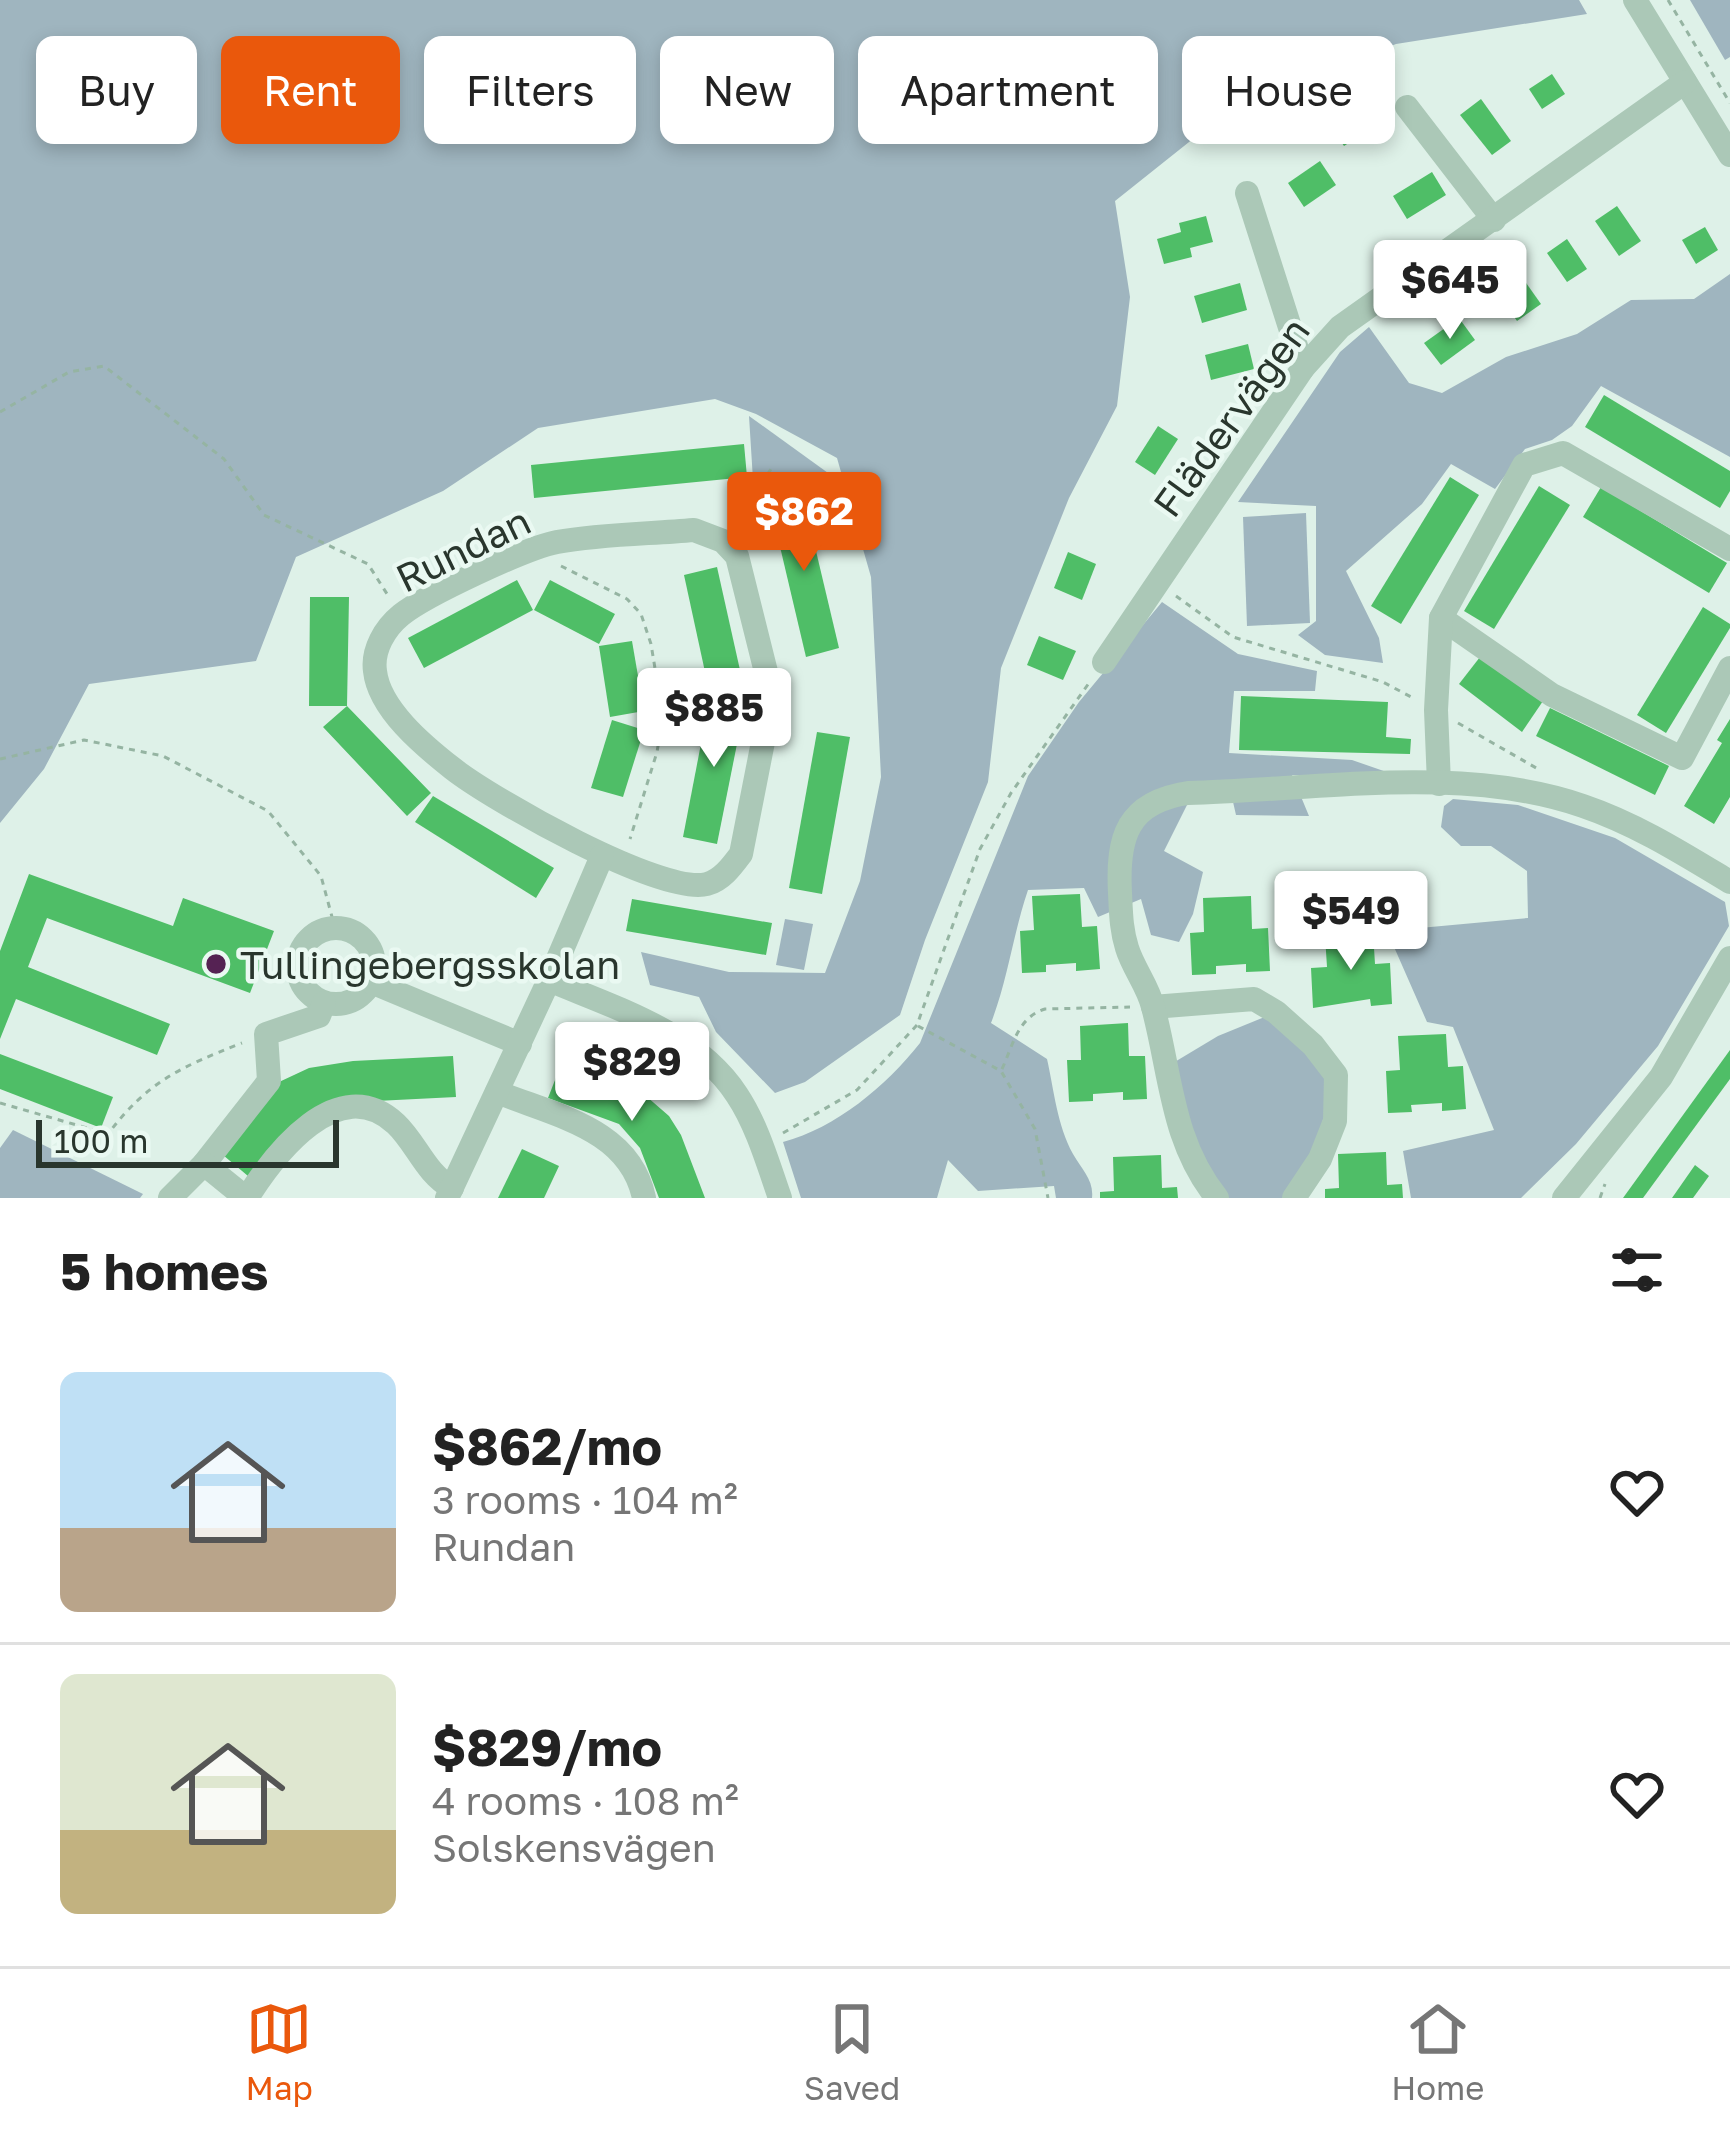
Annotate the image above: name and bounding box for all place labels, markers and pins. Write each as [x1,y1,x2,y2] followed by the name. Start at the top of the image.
[1379,240,1521,342] pin: $645
[733,472,875,574] pin: $862
[643,668,785,770] pin: $885
[1280,871,1422,973] pin: $549
[240,941,620,988] place label: Tullingebergsskolan
[203,951,229,977] marker: Tullingebergsskolan
[561,1022,703,1124] pin: $829

